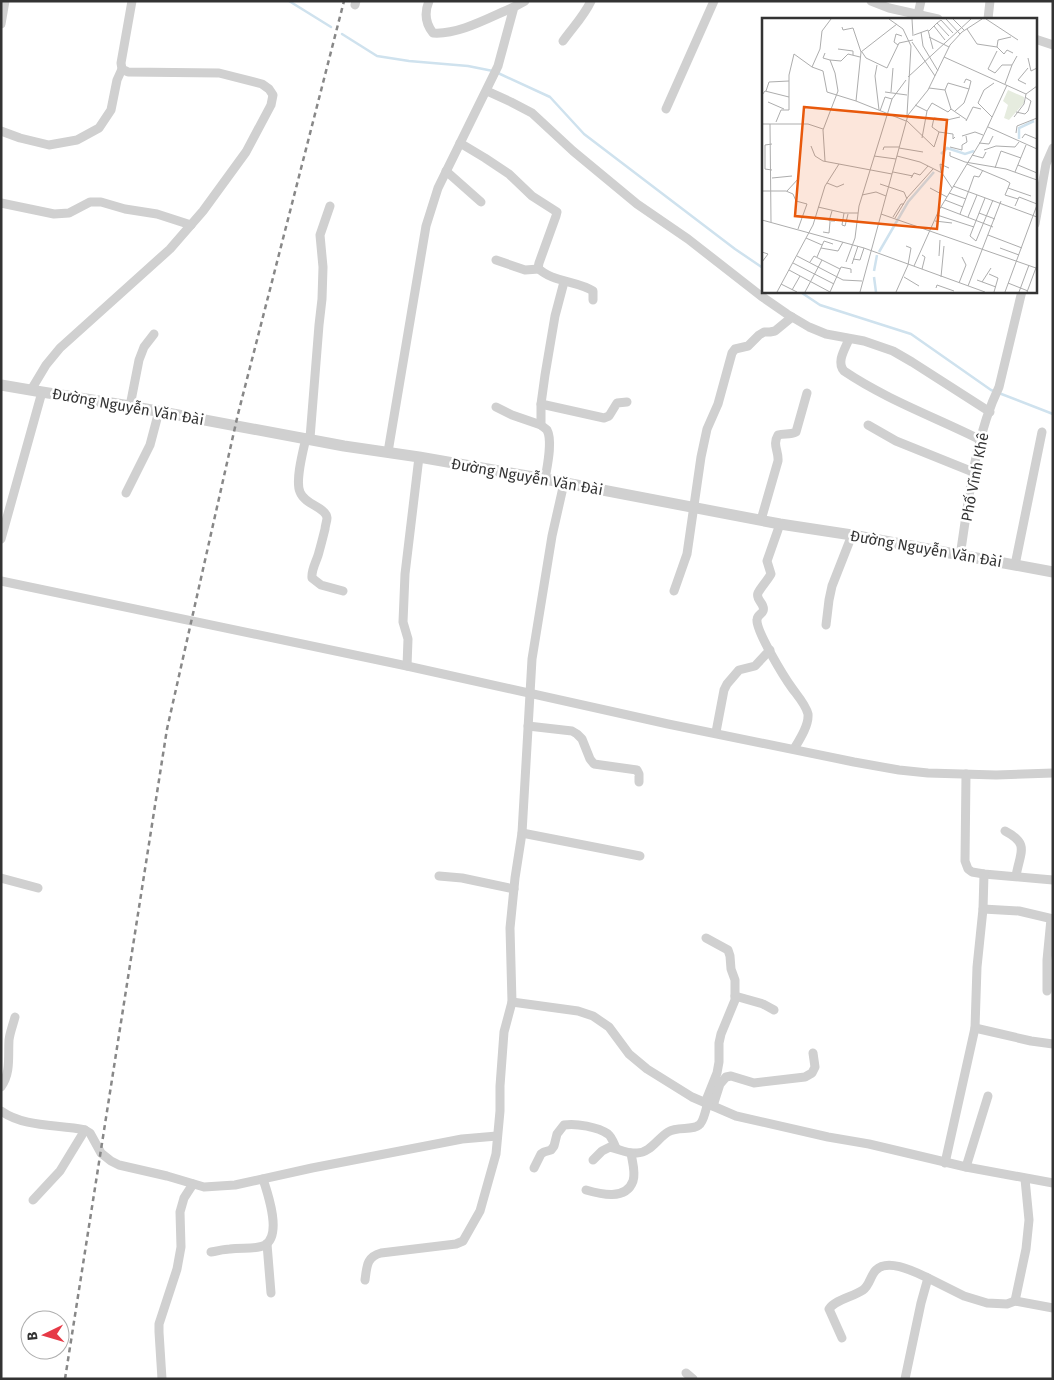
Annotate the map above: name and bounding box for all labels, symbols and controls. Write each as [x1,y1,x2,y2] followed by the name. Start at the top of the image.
[762,18,1036,292] inset map
[51,385,205,429] street label: Đường Nguyễn Văn Đài
[958,431,992,523] street label: Phố Vĩnh Khê
[450,455,604,499] street label: Đường Nguyễn Văn Đài
[849,527,1003,571] street label: Đường Nguyễn Văn Đài
[20,1310,70,1360] north arrow
[24,1331,41,1341] text: B

